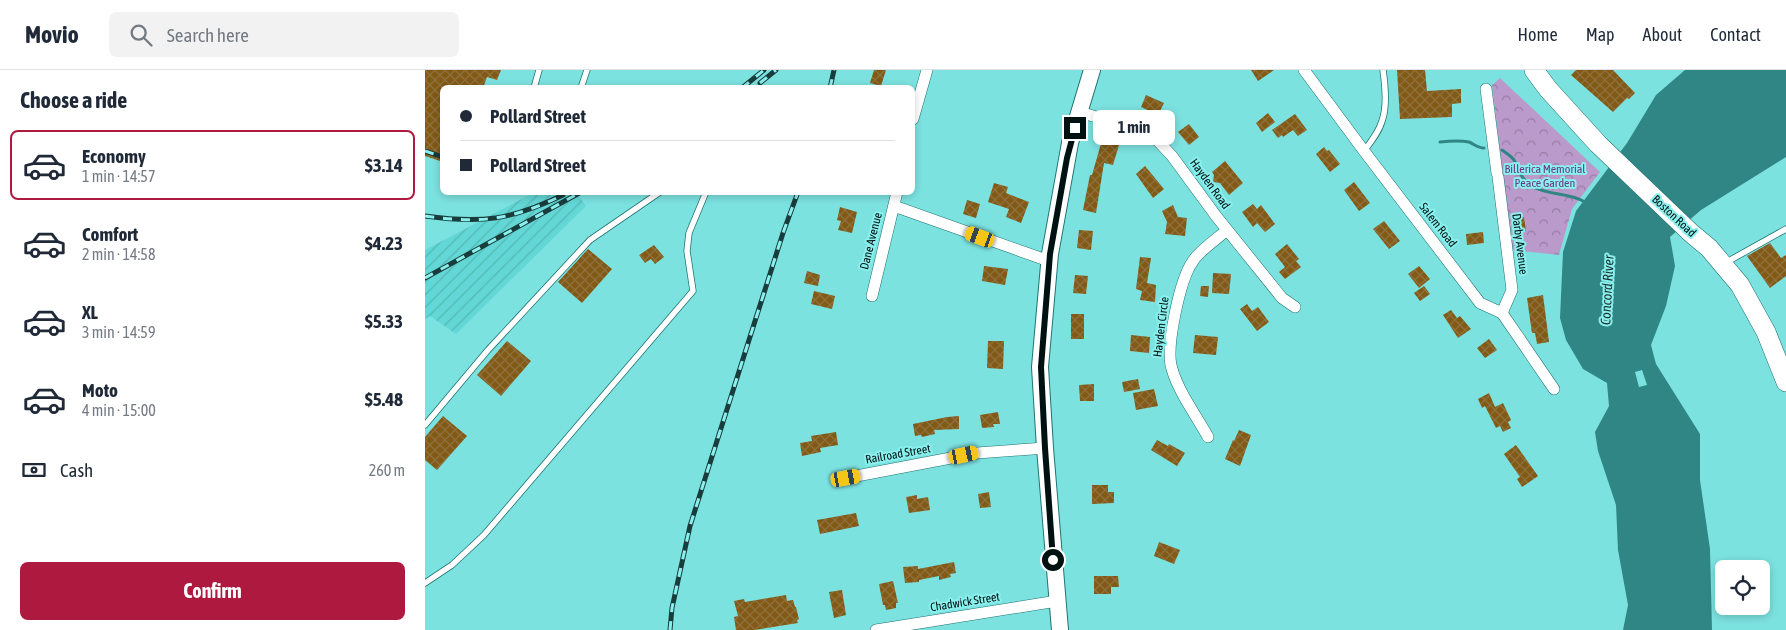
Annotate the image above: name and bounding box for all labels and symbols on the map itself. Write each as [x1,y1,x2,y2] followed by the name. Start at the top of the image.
[1093,110,1175,146] callout: 1 min
[1064,117,1086,139] route end
[1187,156,1233,212] street label: Hayden Road
[1505,162,1586,190] park label: Billerica Memorial Peace Garden
[1649,192,1699,240] street label: Boston Road
[1416,200,1460,250] street label: Salem Road
[857,211,885,271] street label: Dane Avenue
[1509,213,1531,275] street label: Darby Avenue
[963,225,996,249] car
[1597,254,1617,325] water label: Concord River
[1150,296,1172,358] street label: Hayden Circle
[864,441,932,467] street label: Railroad Street
[947,445,980,465] car
[829,468,862,488] car
[1042,549,1064,571] route start
[929,590,1001,614] street label: Chadwick Street

